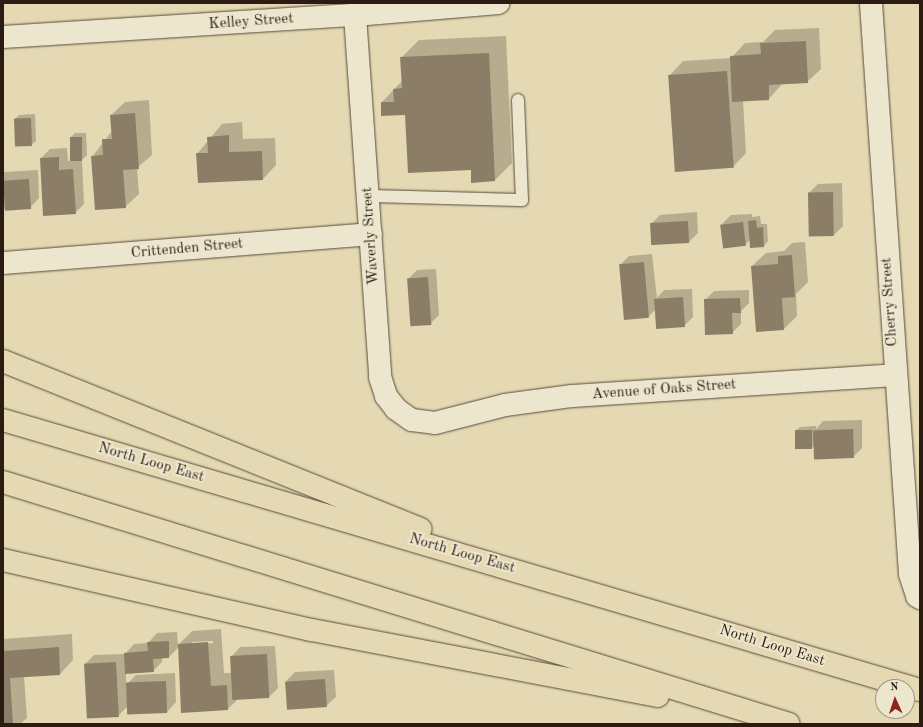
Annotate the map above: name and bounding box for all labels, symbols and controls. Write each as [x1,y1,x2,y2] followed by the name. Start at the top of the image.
[208,10,294,34] street label: Kelley Street
[359,187,383,285] street label: Waverly Street
[130,235,244,263] street label: Crittenden Street
[878,257,902,347] street label: Cherry Street
[591,376,737,404] street label: Avenue of Oaks Street
[96,439,206,487] street label: North Loop East
[407,530,517,578] street label: North Loop East
[717,621,827,671] street label: North Loop East
[875,679,915,719] north arrow
[890,682,899,693] text: N

